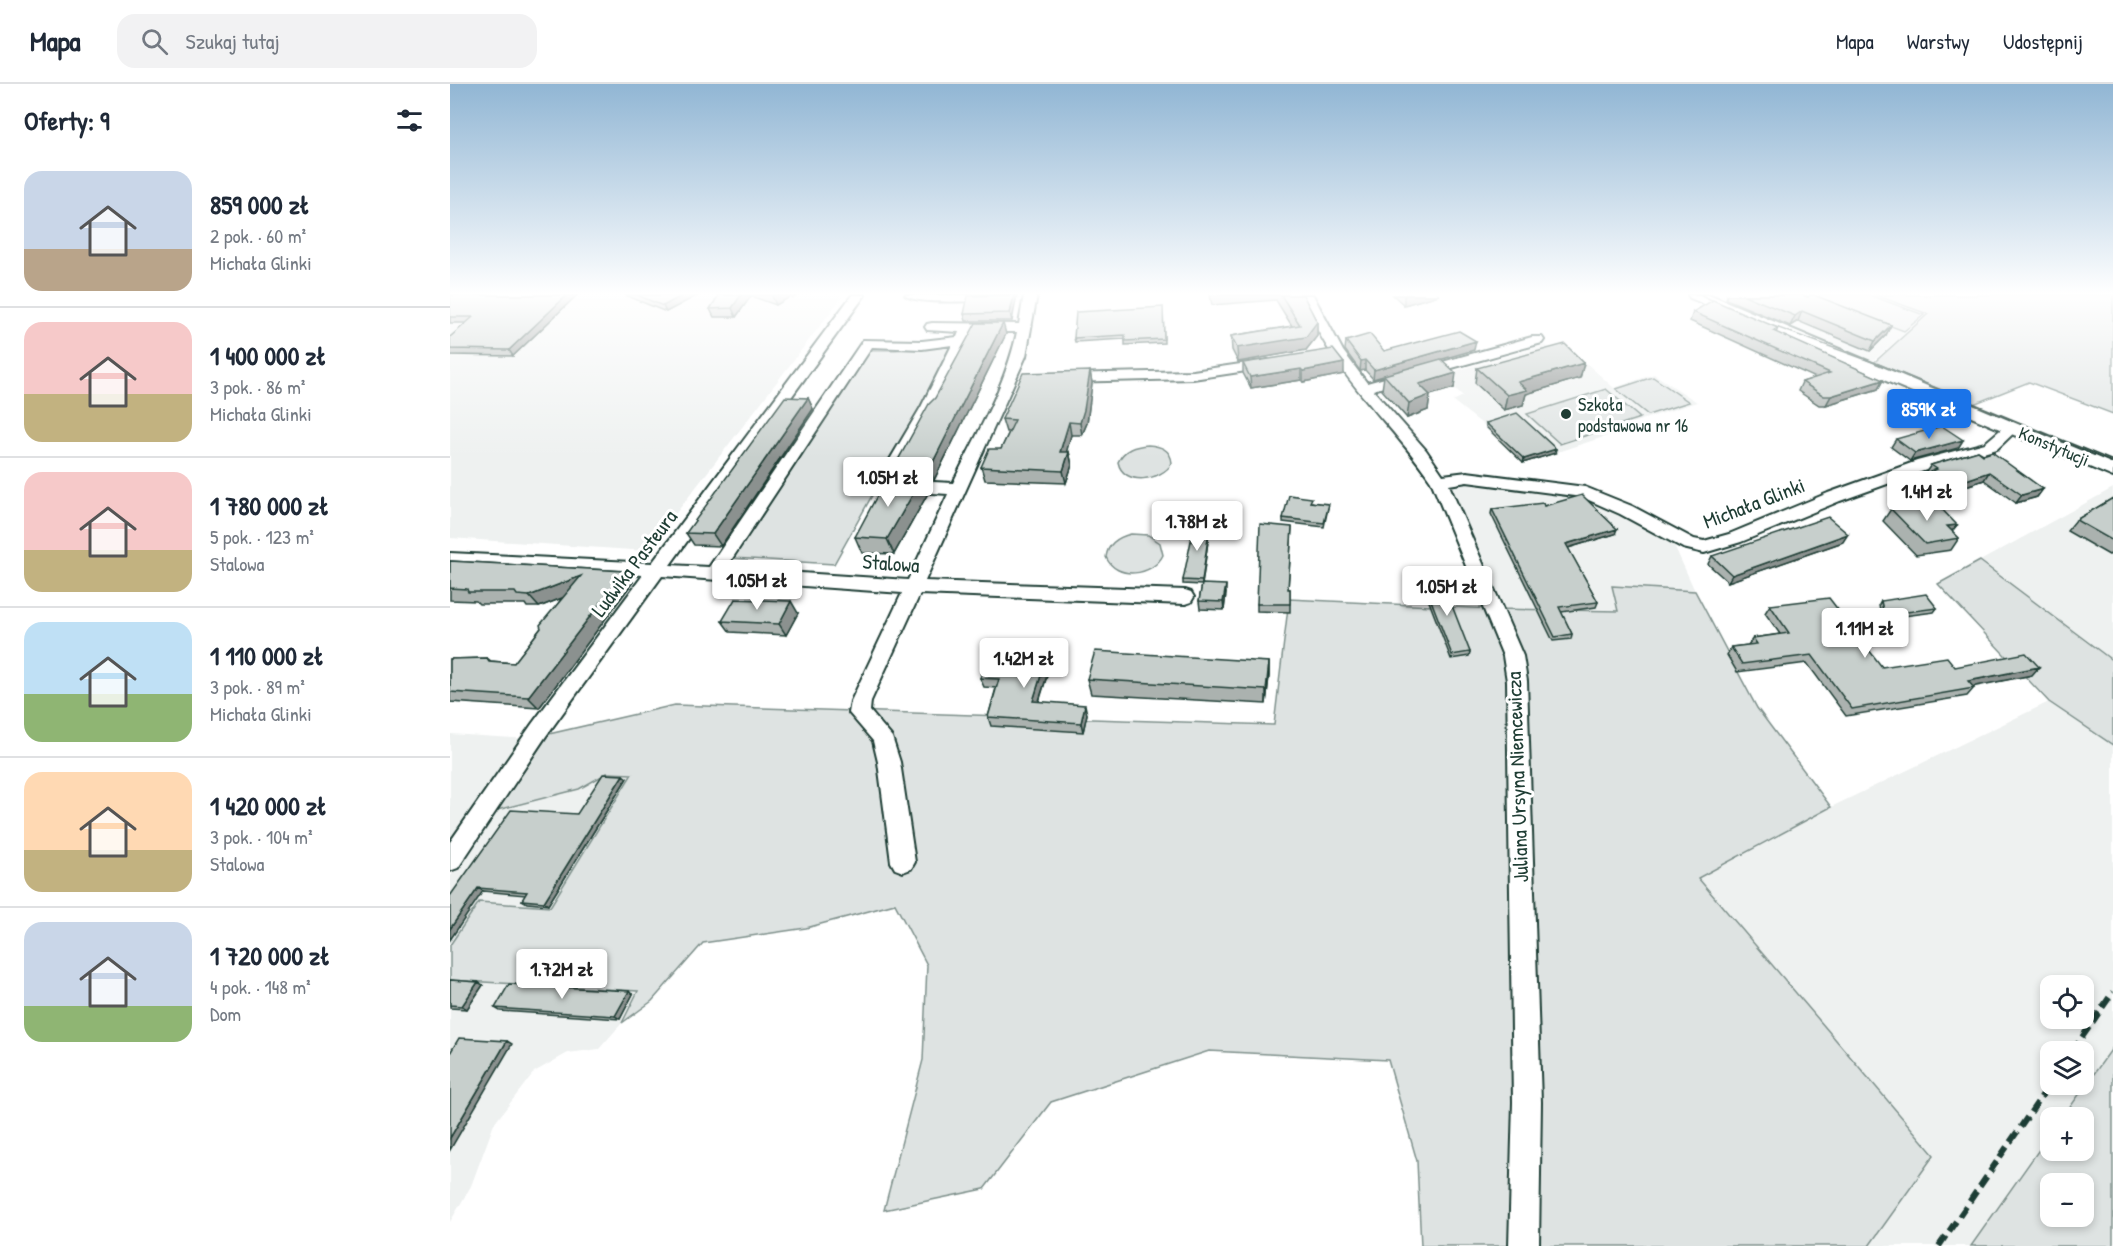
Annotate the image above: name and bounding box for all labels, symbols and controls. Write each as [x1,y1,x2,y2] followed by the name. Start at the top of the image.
[117,14,537,68] search box
[30,22,81,60] text: Mapa
[138,25,171,58] icon: search
[186,26,280,56] text: Szukaj tutaj
[1836,27,1874,56] text: Mapa
[1907,27,1970,56] text: Warstwy
[2003,27,2083,56] text: Udostępnij
[24,103,110,138] text: Oferty: 9
[393,104,426,137] icon: filters
[210,187,310,222] text: 859 000 zł
[72,195,144,267] icon: home
[210,222,306,249] text: 2 pok. · 60 m²
[210,249,312,276] text: Michała Glinki
[210,338,326,373] text: 1 400 000 zł
[72,346,144,418] icon: home
[210,373,305,400] text: 3 pok. · 86 m²
[1874,389,1984,440] pin: 859K zł
[1578,392,1688,438] place label: Szkoła podstawowa nr 16
[1901,395,1957,422] text: 859K zł
[210,400,312,427] text: Michała Glinki
[1559,407,1573,421] marker: Szkoła podstawowa nr 16
[2015,420,2093,472] street label: Konstytucji
[826,457,950,508] pin: 1.05M zł
[857,463,919,490] text: 1.05M zł
[1699,470,1809,536] street label: Michała Glinki
[1872,471,1982,522] pin: 1.4M zł
[1901,477,1953,504] text: 1.4M zł
[210,488,329,523] text: 1 780 000 zł
[72,496,144,568] icon: home
[1135,501,1259,552] pin: 1.78M zł
[584,503,684,623] street label: Ludwika Pasteura
[1166,507,1228,534] text: 1.78M zł
[210,523,314,550] text: 5 pok. · 123 m²
[862,547,920,579] street label: Stalowa
[210,550,264,577] text: Stalowa
[695,560,819,611] pin: 1.05M zł
[726,566,788,593] text: 1.05M zł
[1385,566,1509,617] pin: 1.05M zł
[1416,572,1478,599] text: 1.05M zł
[1803,608,1927,659] pin: 1.11M zł
[1836,614,1894,641] text: 1.11M zł
[210,638,324,673] text: 1 110 000 zł
[962,638,1086,689] pin: 1.42M zł
[993,644,1055,671] text: 1.42M zł
[72,646,144,718] icon: home
[1499,671,1535,883] street label: Juliana Ursyna Niemcewicza
[210,673,305,700] text: 3 pok. · 89 m²
[210,700,312,727] text: Michała Glinki
[210,788,327,823] text: 1 420 000 zł
[72,796,144,868] icon: home
[210,823,312,850] text: 3 pok. · 104 m²
[210,850,264,877] text: Stalowa
[210,938,330,973] text: 1 720 000 zł
[72,946,144,1018] icon: home
[500,949,624,1000] pin: 1.72M zł
[530,955,594,982] text: 1.72M zł
[210,973,311,1000] text: 4 pok. · 148 m²
[2040,975,2094,1227] map controls
[2040,975,2094,1029] button: locate
[210,1000,241,1027] text: Dom
[2040,1041,2094,1095] button: layers
[2040,1107,2094,1161] button: +
[2040,1173,2094,1227] button: −

